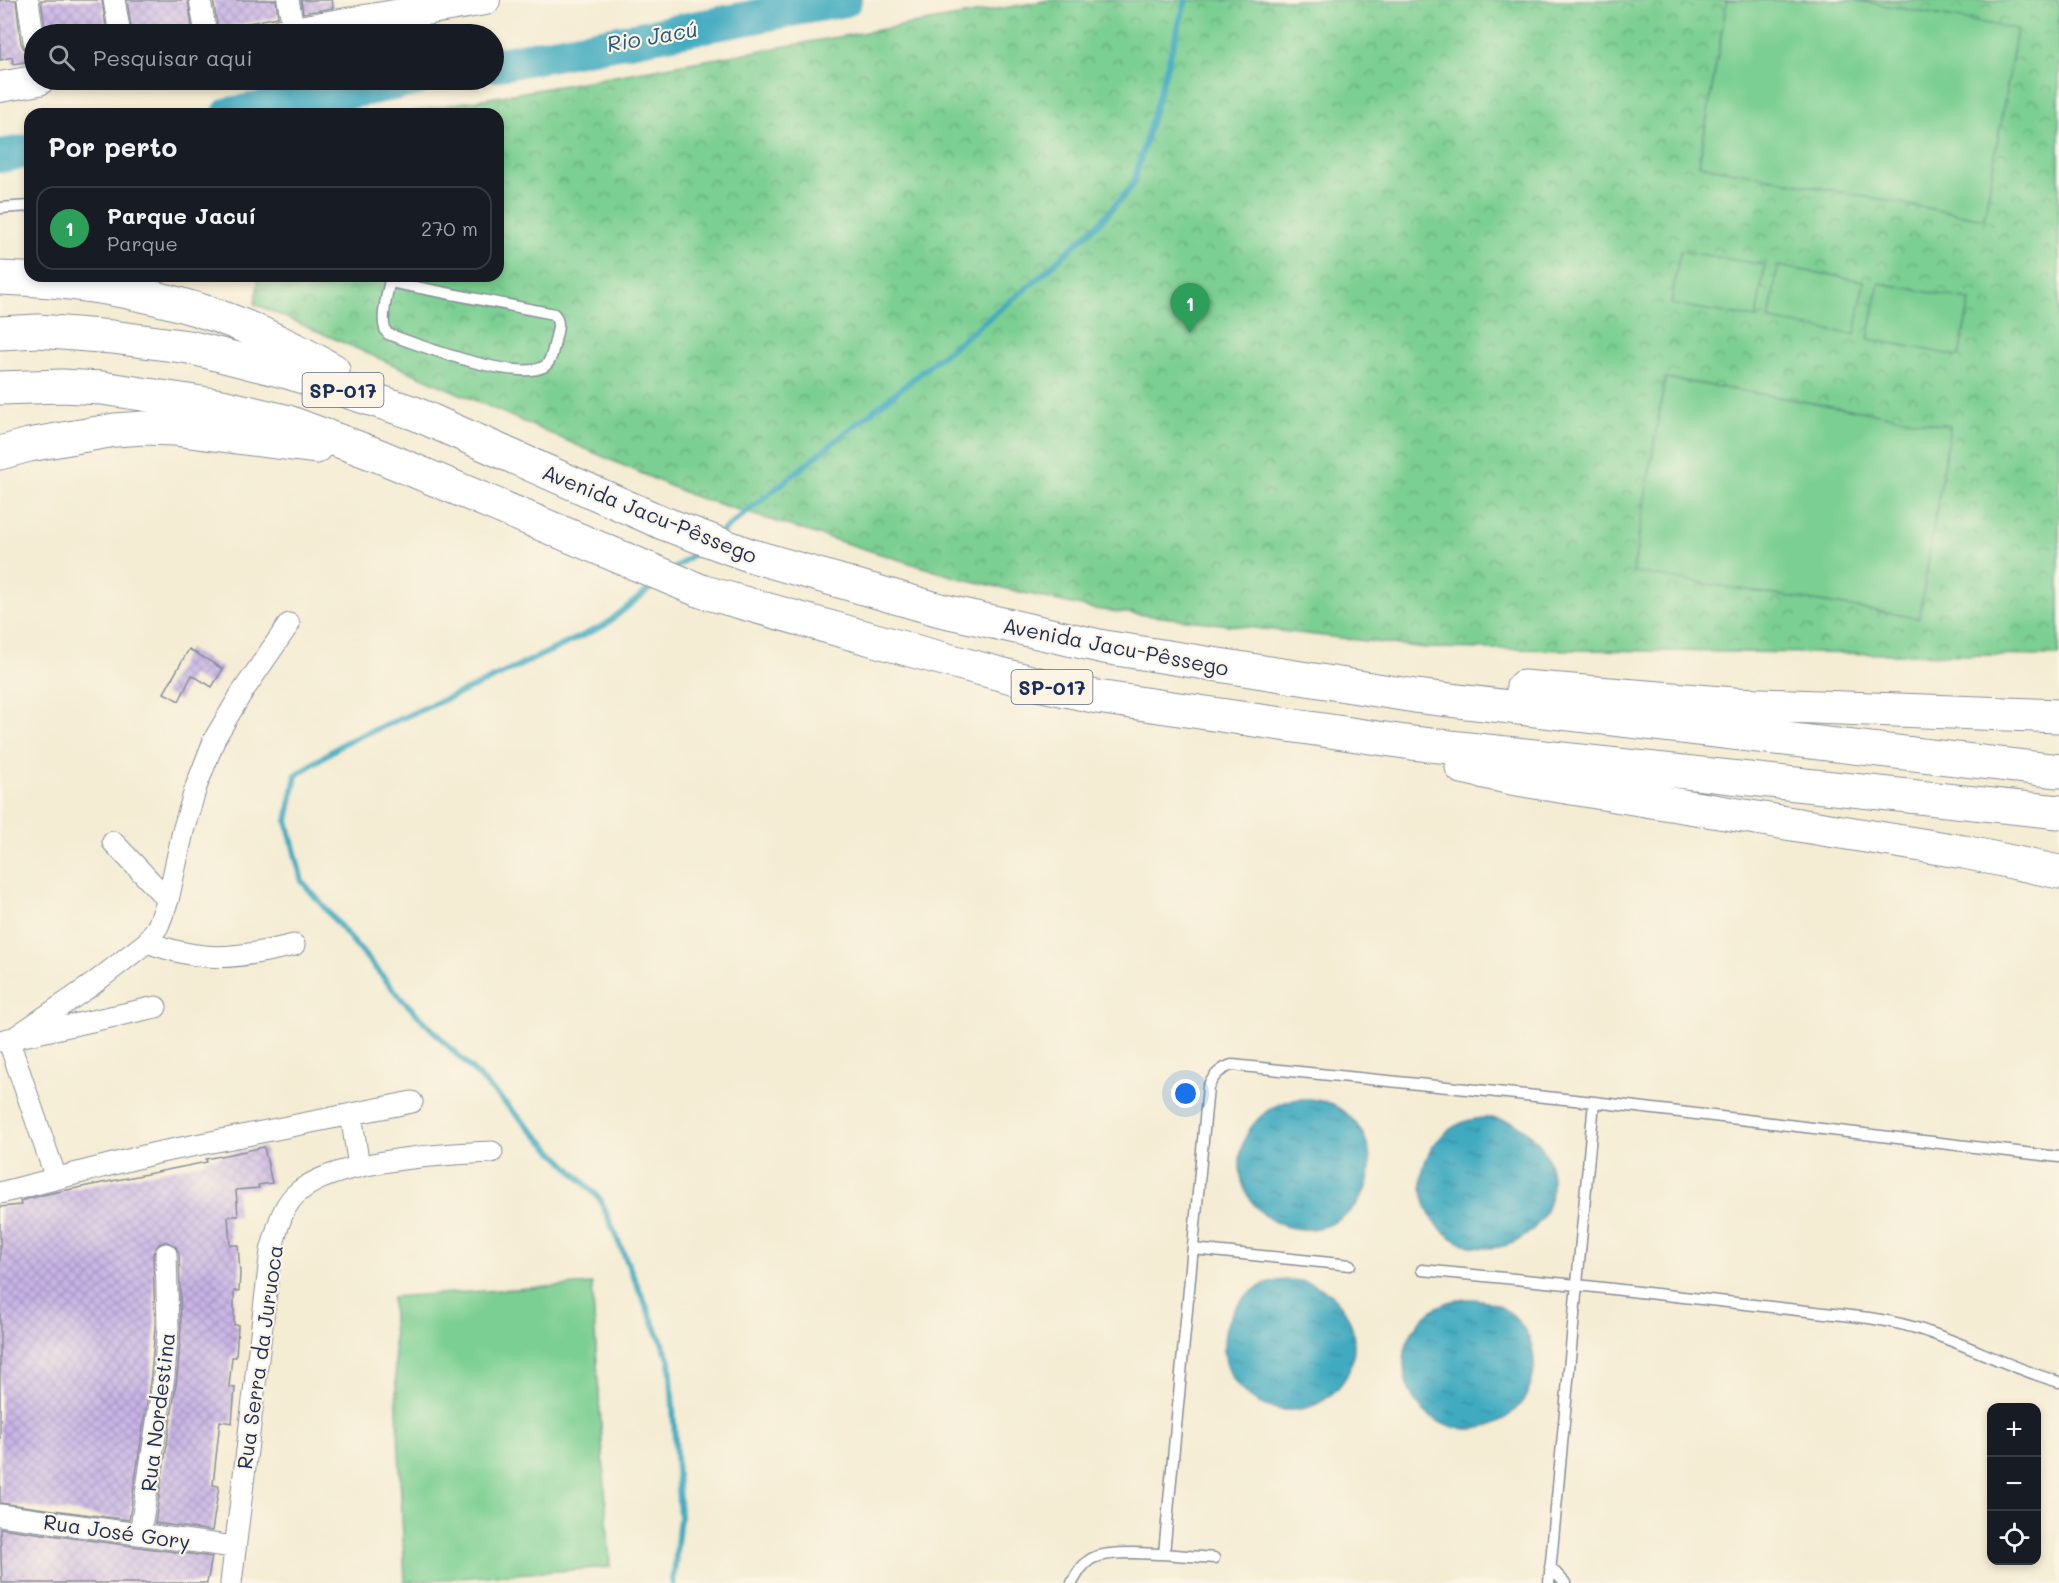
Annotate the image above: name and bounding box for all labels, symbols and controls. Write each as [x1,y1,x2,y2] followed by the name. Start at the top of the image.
[604,14,700,58] water label: Rio Jacú
[24,24,504,90] search box
[45,41,78,74] icon: search
[93,43,253,72] text: Pesquisar aqui
[48,130,177,164] text: Por perto
[107,201,256,230] text: Parque Jacuí
[65,215,74,241] text: 1
[421,215,478,241] text: 270 m
[107,230,178,256] text: Parque
[1170,284,1210,333] pin: 1
[302,373,384,407] road number: SP-017
[539,458,761,568] street label: Avenida Jacu-Pêssego
[1001,611,1231,681] street label: Avenida Jacu-Pêssego
[1012,670,1092,704] road number: SP-017
[1171,1079,1200,1108] your location
[230,1243,288,1471] street label: Rua Serra da Juruoca
[134,1331,180,1493] street label: Rua Nordestina
[1987,1403,2041,1565] map controls
[1987,1403,2041,1457] button: +
[1987,1457,2041,1511] button: −
[42,1507,192,1555] street label: Rua José Gory
[1987,1511,2041,1565] button: locate

